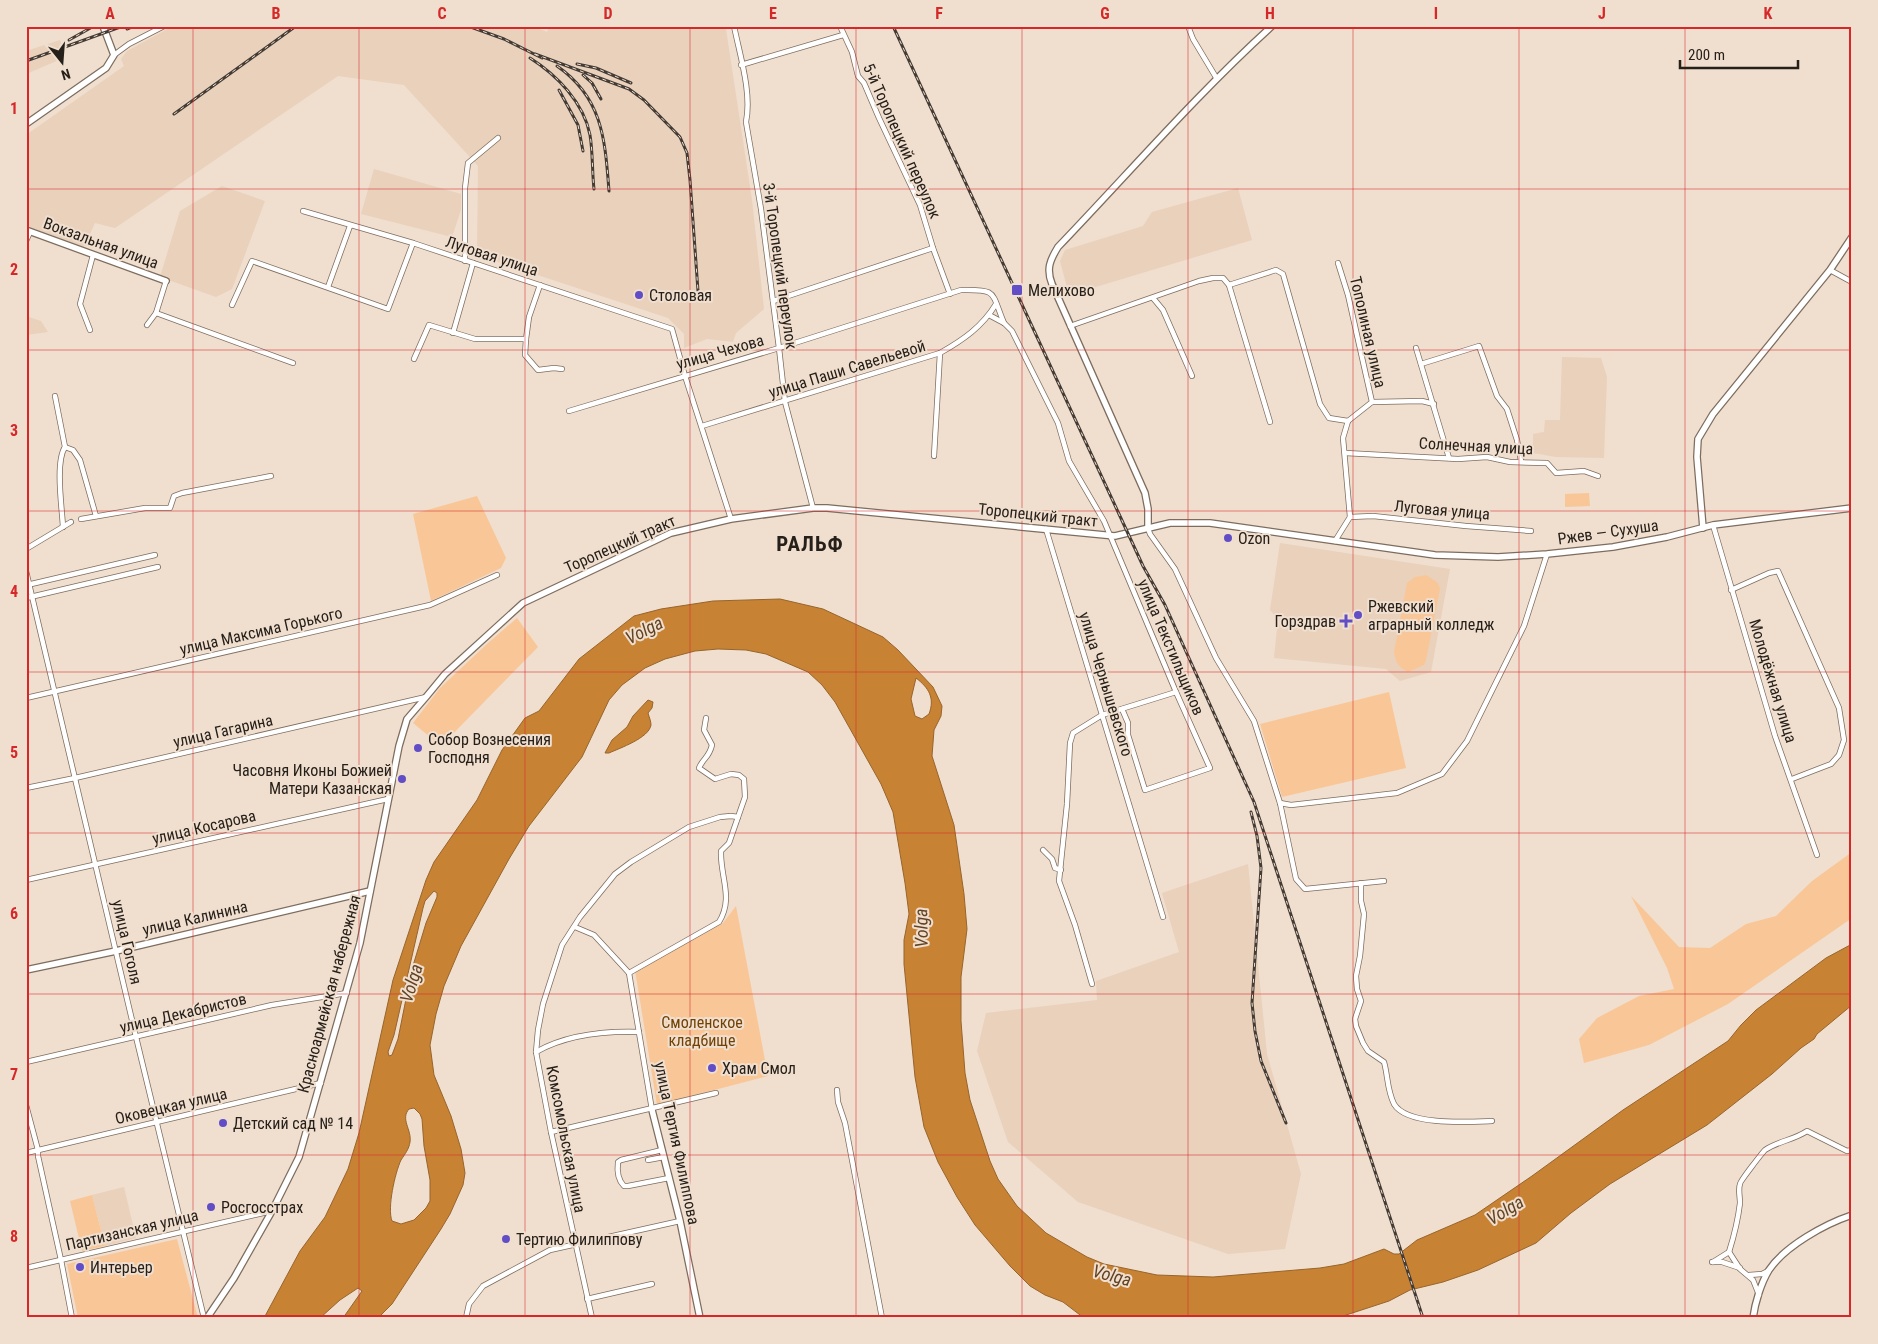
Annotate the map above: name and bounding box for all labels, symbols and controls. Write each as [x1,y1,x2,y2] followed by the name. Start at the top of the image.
[105,4,115,23] text: A
[272,4,281,23] text: B
[437,4,447,23] text: C
[603,4,613,23] text: D
[769,4,777,23] text: E
[935,4,943,23] text: F
[1100,4,1110,23] text: G
[1265,4,1275,23] text: H
[1434,4,1438,23] text: I
[1598,4,1606,23] text: J
[1764,4,1773,23] text: K
[38,38,88,88] north arrow
[1680,38,1798,70] scale bar
[1688,46,1725,64] text: 200 m
[859,61,945,222] street label: 5-й Торопецкий переулок
[59,66,72,83] text: N
[10,99,18,118] text: 1
[759,182,801,351] street label: 3-й Торопецкий переулок
[41,213,161,273] street label: Вокзальная улица
[443,232,541,280] street label: Луговая улица
[10,260,18,279] text: 2
[1346,274,1390,390] street label: Тополиная улица
[1028,281,1095,300] place label: Мелихово
[1010,283,1024,297] marker: Мелихово
[649,286,712,305] place label: Столовая
[633,289,645,301] marker: Столовая
[674,330,766,374] street label: улица Чехова
[766,336,928,402] street label: улица Паши Савельевой
[10,421,18,440] text: 3
[1418,434,1534,458] street label: Солнечная улица
[1393,496,1491,524] street label: Луговая улица
[977,499,1099,531] street label: Торопецкий тракт
[561,511,679,577] street label: Торопецкий тракт
[1556,516,1660,548] street label: Ржев — Сухуша
[1238,529,1270,548] place label: Ozon
[776,532,844,556] district label: РАЛЬФ
[1222,532,1234,544] marker: Ozon
[1134,576,1208,718] street label: улица Текстильщиков
[10,582,18,601] text: 4
[1368,597,1495,634] place label: Ржевский аграрный колледж
[178,603,344,659] street label: улица Максима Горького
[1075,609,1137,759] street label: улица Чернышевского
[1352,609,1364,621] marker: Ржевский аграрный колледж
[622,612,666,648] water label: Volga
[1274,612,1336,631] place label: Горздрав
[1340,615,1352,627] marker: Горздрав
[1745,617,1801,745] street label: Молодёжная улица
[171,710,275,752] street label: улица Гагарина
[428,730,551,767] place label: Собор Вознесения Господня
[412,742,424,754] marker: Собор Вознесения Господня
[10,743,18,762] text: 5
[232,761,392,798] place label: Часовня Иконы Божией Матери Казанская
[396,773,408,785] marker: Часовня Иконы Божией Матери Казанская
[150,806,258,848] street label: улица Косарова
[293,893,365,1095] street label: Красноармейская набережная
[141,897,249,939] street label: улица Калинина
[108,898,146,986] street label: улица Гоголя
[10,904,18,923] text: 6
[910,908,932,948] water label: Volga
[395,961,427,1005] water label: Volga
[118,989,248,1037] street label: улица Декабристов
[661,1013,743,1050] park label: Смоленское кладбище
[722,1059,796,1078] place label: Храм Смол
[650,1060,704,1226] street label: улица Тертия Филиппова
[706,1062,718,1074] marker: Храм Смол
[542,1064,590,1214] street label: Комсомольская улица
[10,1065,18,1084] text: 7
[113,1084,229,1128] street label: Оковецкая улица
[233,1114,353,1133] place label: Детский сад № 14
[217,1117,229,1129] marker: Детский сад № 14
[1483,1191,1527,1229] water label: Volga
[221,1198,303,1217] place label: Росгосстрах
[205,1201,217,1213] marker: Росгосстрах
[64,1205,200,1255] street label: Партизанская улица
[10,1227,18,1246] text: 8
[516,1230,643,1249] place label: Тертию Филиппову
[500,1233,512,1245] marker: Тертию Филиппову
[90,1258,153,1277] place label: Интерьер
[1090,1260,1134,1290] water label: Volga
[74,1261,86,1273] marker: Интерьер

